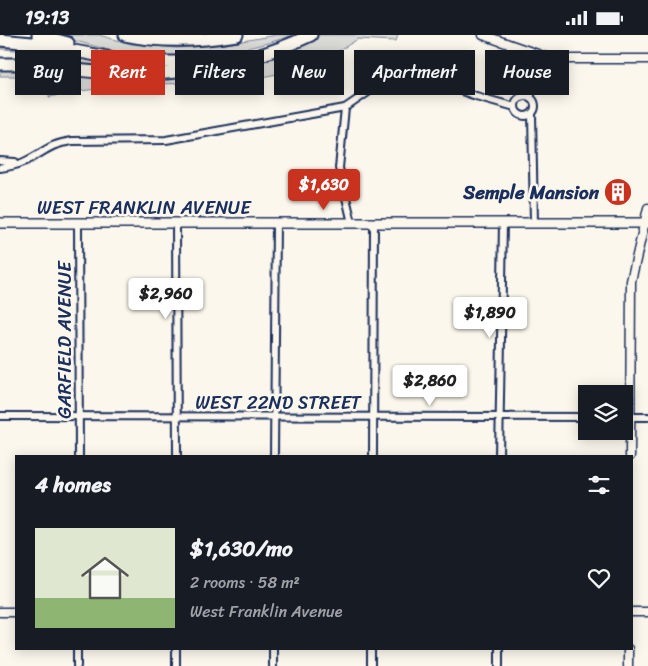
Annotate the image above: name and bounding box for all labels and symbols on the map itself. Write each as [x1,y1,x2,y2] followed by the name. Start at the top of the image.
[283,169,365,211] pin: $1,630
[462,176,600,209] place label: Semple Mansion
[603,177,633,207] building icon: Semple Mansion
[37,191,252,224] street label: WEST FRANKLIN AVENUE
[48,260,81,419] street label: GARFIELD AVENUE
[125,277,207,320] pin: $2,960
[449,297,531,339] pin: $1,890
[389,365,471,407] pin: $2,860
[195,386,362,419] street label: WEST 22ND STREET

